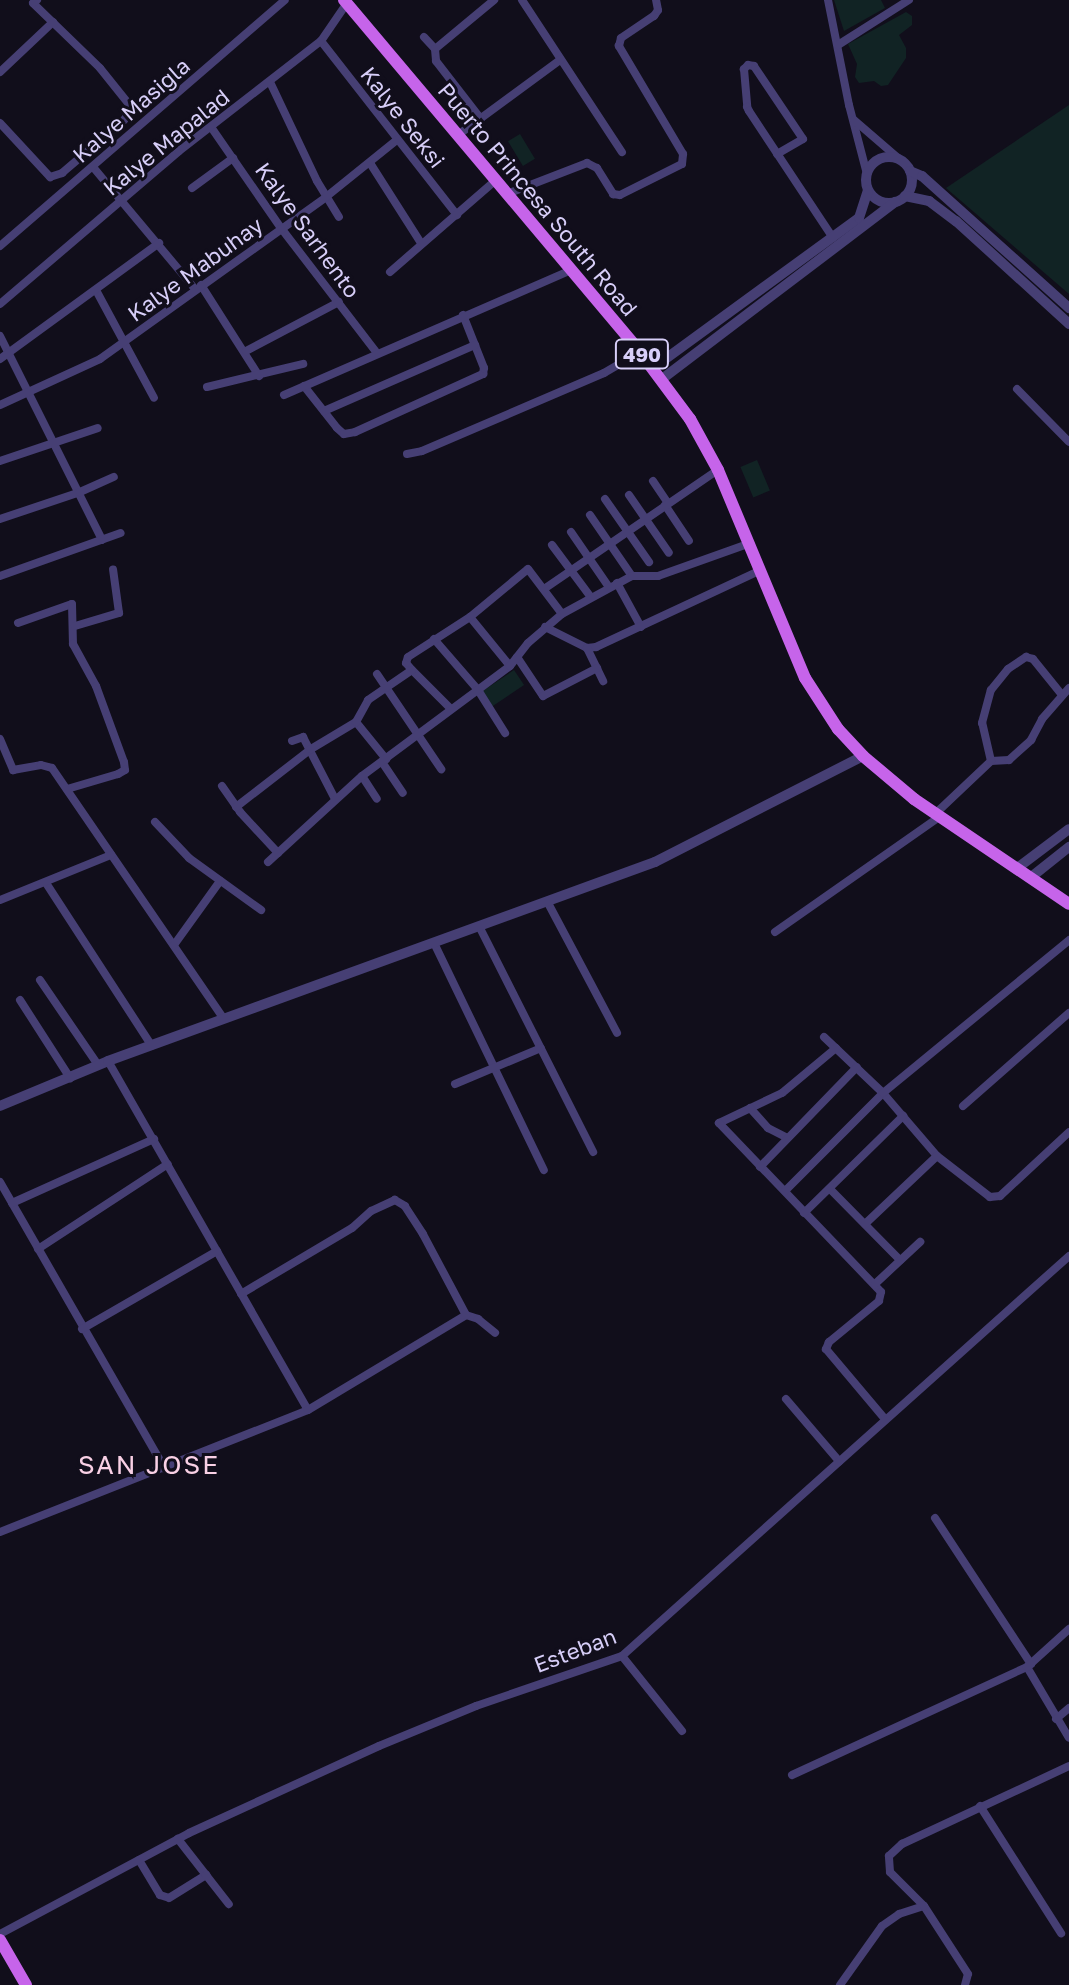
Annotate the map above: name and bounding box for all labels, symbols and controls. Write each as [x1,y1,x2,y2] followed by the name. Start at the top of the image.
[67,52,195,168] street label: Kalye Masigla
[355,61,451,173] street label: Kalye Seksi
[433,77,643,321] street label: Puerto Princesa South Road
[98,83,234,201] street label: Kalye Mapalad
[250,157,366,303] street label: Kalye Sarhento
[122,211,268,327] street label: Kalye Mabuhay
[614,338,670,370] road number: 490
[78,1449,220,1481] district label: SAN JOSE
[530,1622,620,1678] street label: Esteban

